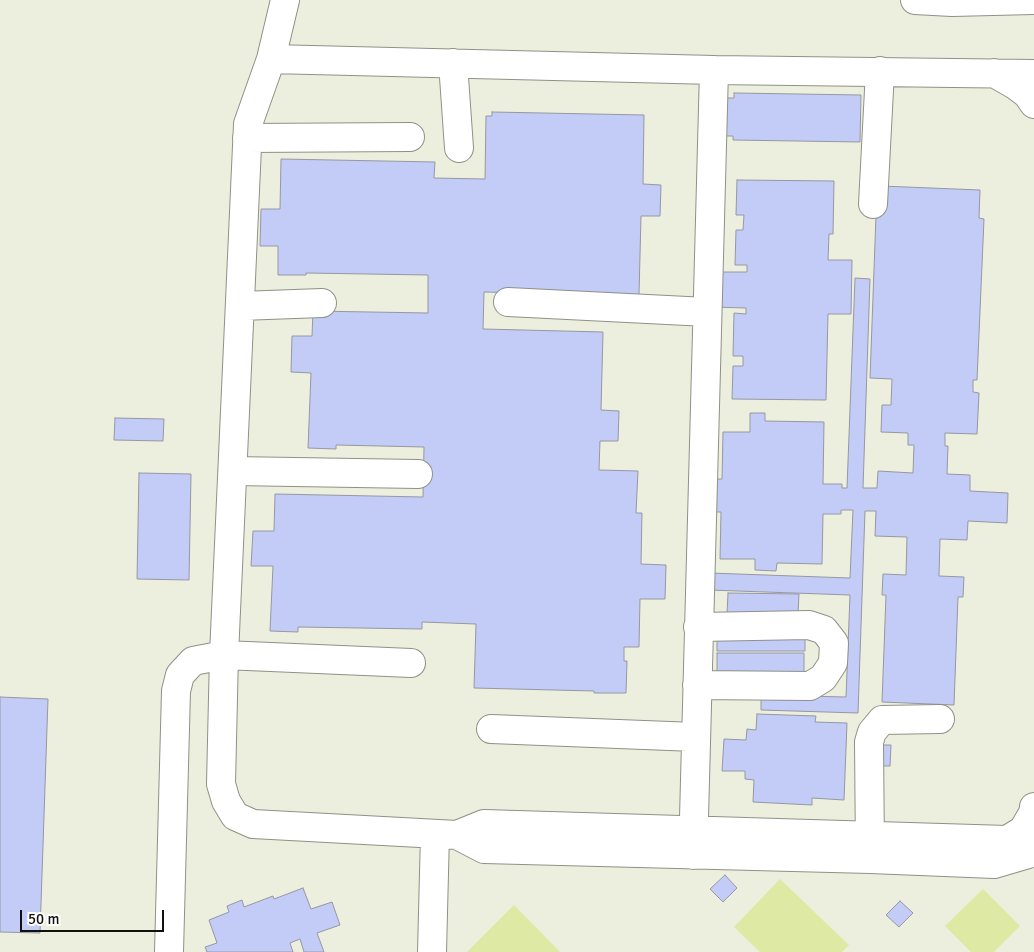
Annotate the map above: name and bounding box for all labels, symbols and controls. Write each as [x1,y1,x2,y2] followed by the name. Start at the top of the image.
[22,900,166,932] scale bar
[28,910,59,928] text: 50 m

